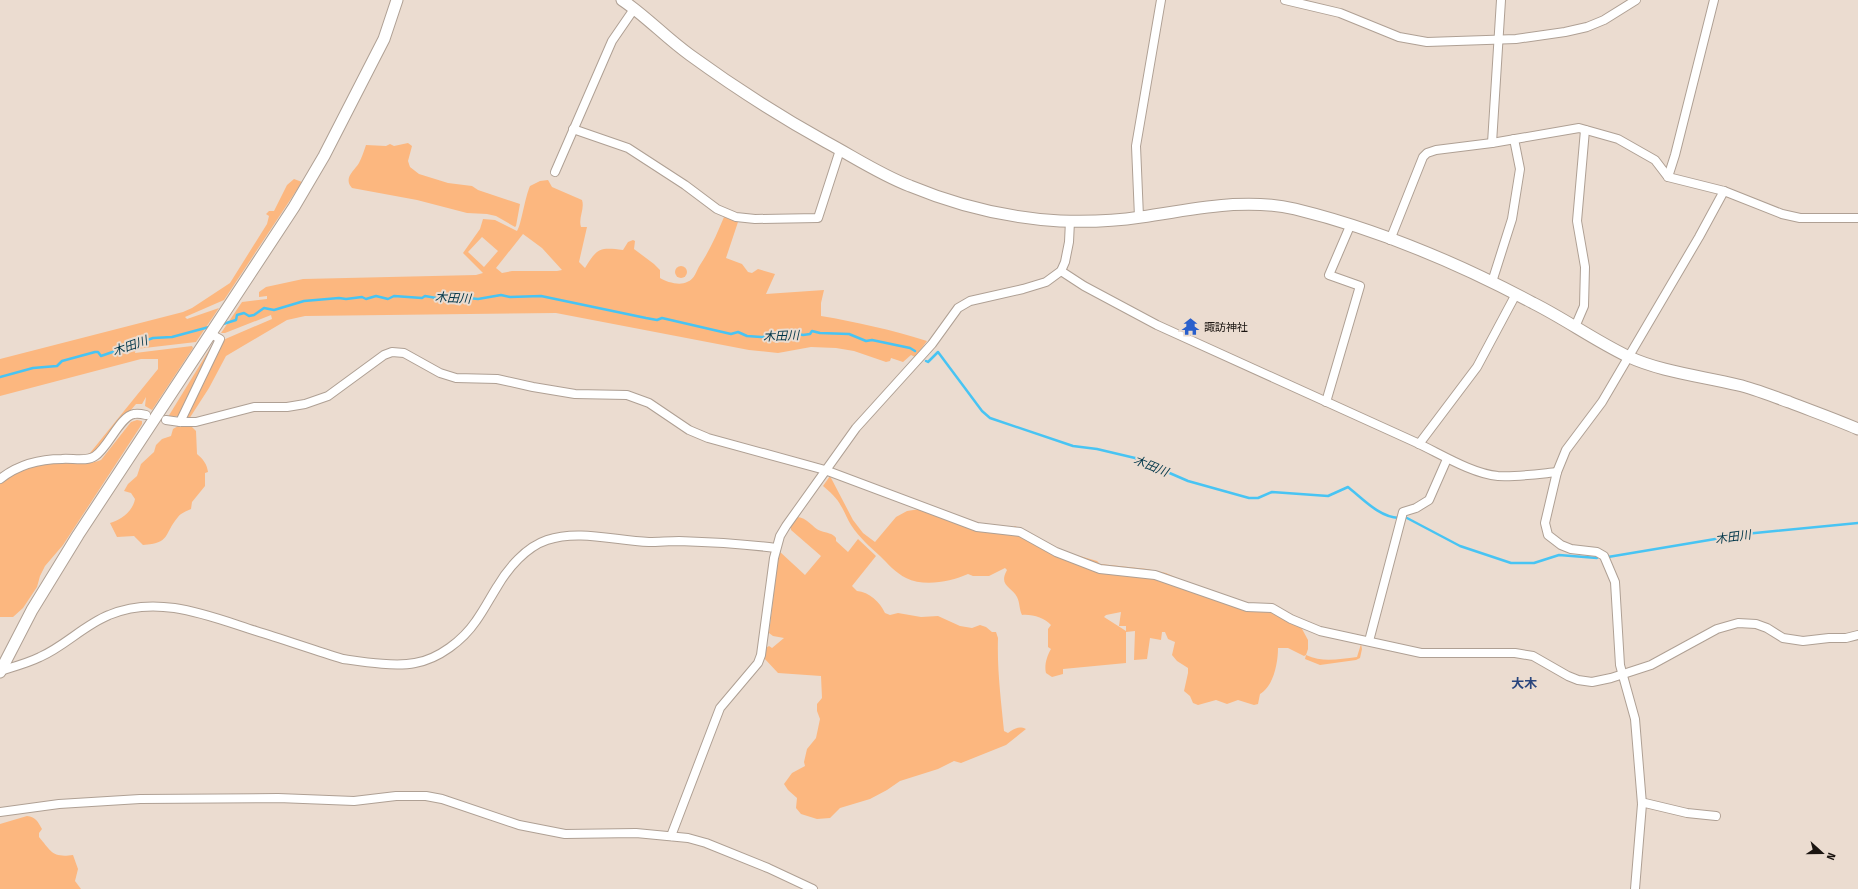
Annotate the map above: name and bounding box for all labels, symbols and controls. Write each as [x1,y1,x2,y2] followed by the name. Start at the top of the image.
[435,290,473,306] water label: 木田川
[1181,317,1201,337] temple icon: 諏訪神社
[1204,321,1248,334] place label: 諏訪神社
[763,328,801,344] water label: 木田川
[111,333,151,358] water label: 木田川
[1132,453,1172,480] water label: 木田川
[1714,527,1754,546] water label: 木田川
[1511,676,1538,691] district label: 大木
[1802,833,1842,873] north arrow
[1824,851,1838,862] text: N

